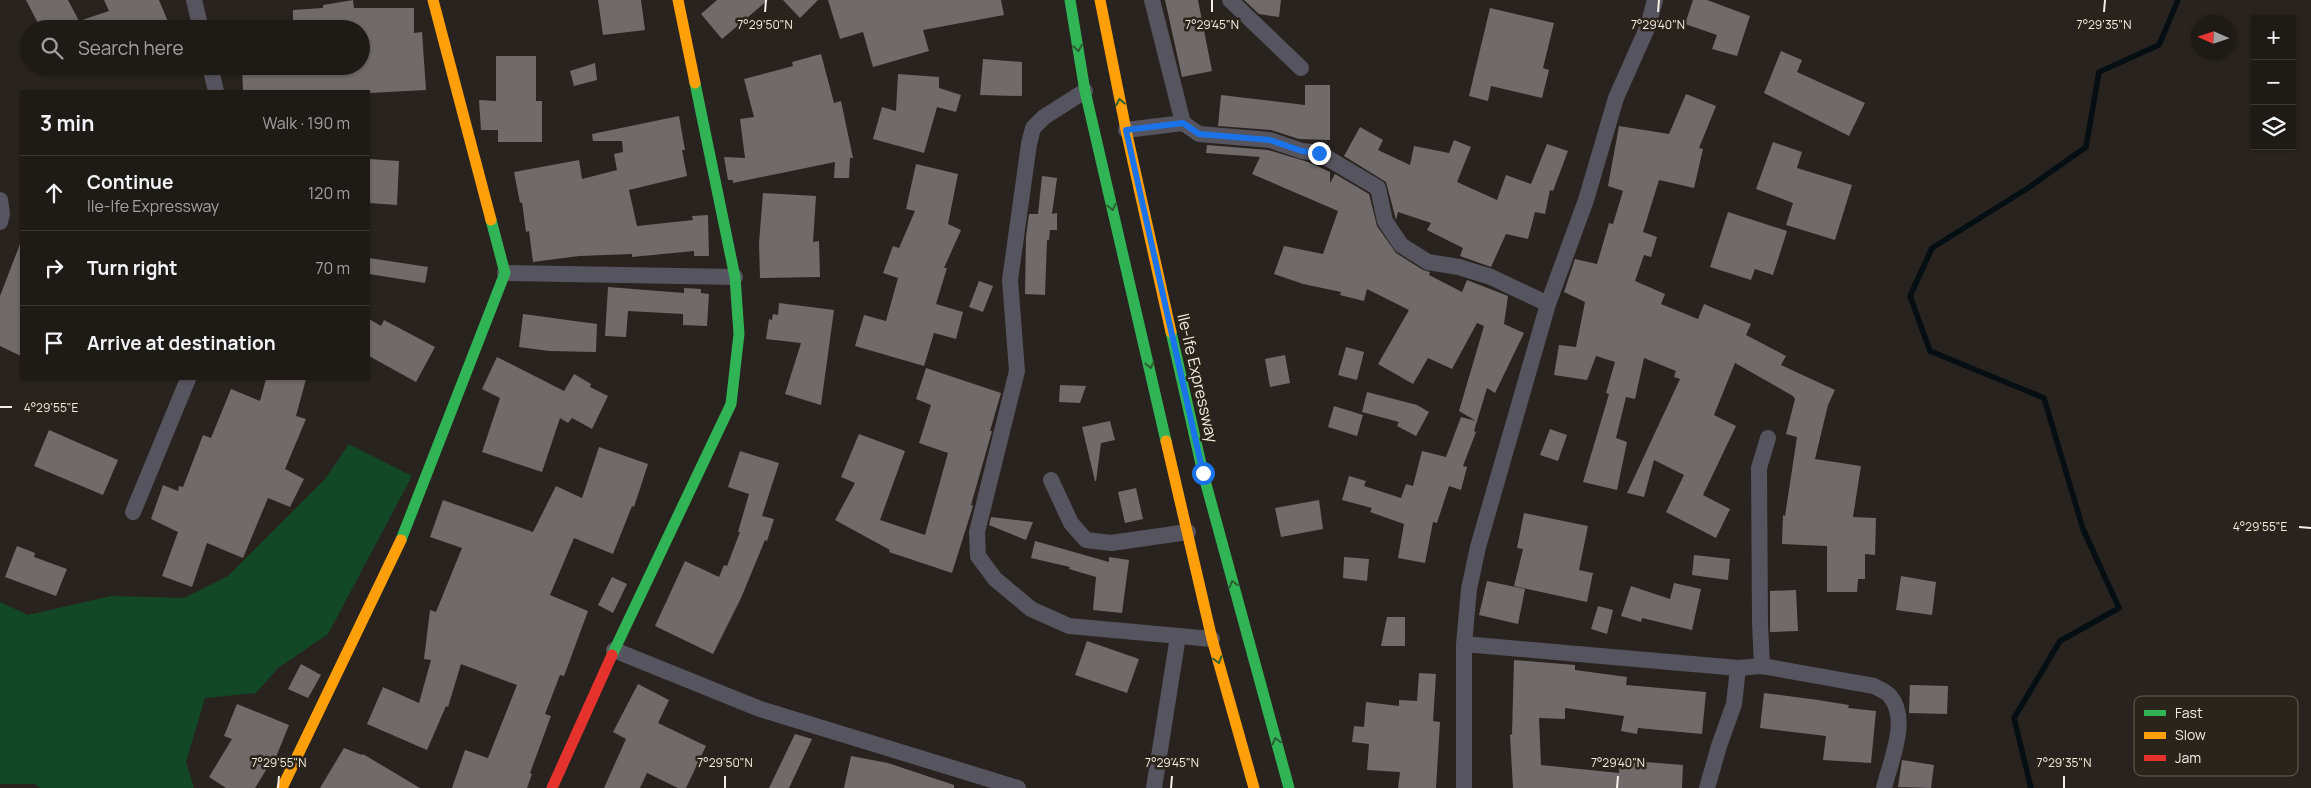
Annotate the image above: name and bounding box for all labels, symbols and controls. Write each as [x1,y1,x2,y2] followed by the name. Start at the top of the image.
[2191,15,2236,60] north arrow
[2251,15,2296,150] map controls
[2251,15,2296,60] button: +
[737,16,793,33] text: 7°29'50"N
[1185,16,1239,33] text: 7°29'45"N
[1631,16,1685,33] text: 7°29'40"N
[2077,16,2131,33] text: 7°29'35"N
[20,20,370,75] search box
[38,34,66,62] icon: search
[78,35,184,61] text: Search here
[1072,44,1082,52] one-way arrow
[2251,60,2296,105] button: −
[1115,98,1126,107] one-way arrow
[2251,105,2296,150] button: layers
[40,109,94,137] text: 3 min
[262,112,350,134] text: Walk · 190 m
[1308,142,1331,165] route end
[87,169,173,195] text: Continue
[40,179,68,207] icon: ahead
[308,182,350,204] text: 120 m
[87,195,219,217] text: Ile-Ife Expressway
[1106,202,1117,211] one-way arrow
[40,254,68,282] icon: right
[87,255,177,281] text: Turn right
[315,257,350,279] text: 70 m
[1172,311,1224,445] street label: Ile-Ife Expressway
[40,329,68,357] icon: arrive
[87,330,276,356] text: Arrive at destination
[1144,360,1155,369] one-way arrow
[24,399,79,416] text: 4°29'55"E
[1192,462,1215,485] route start
[2233,518,2288,535] text: 4°29'55"E
[1228,580,1239,589] one-way arrow
[1212,655,1223,664] one-way arrow
[2134,696,2298,776] legend
[2175,703,2203,722] text: Fast
[2175,725,2206,744] text: Slow
[1271,737,1281,746] one-way arrow
[2175,748,2201,767] text: Jam
[251,754,307,771] text: 7°29'55"N
[697,754,753,771] text: 7°29'50"N
[1145,754,1199,771] text: 7°29'45"N
[1591,754,1645,771] text: 7°29'40"N
[2037,754,2091,771] text: 7°29'35"N

